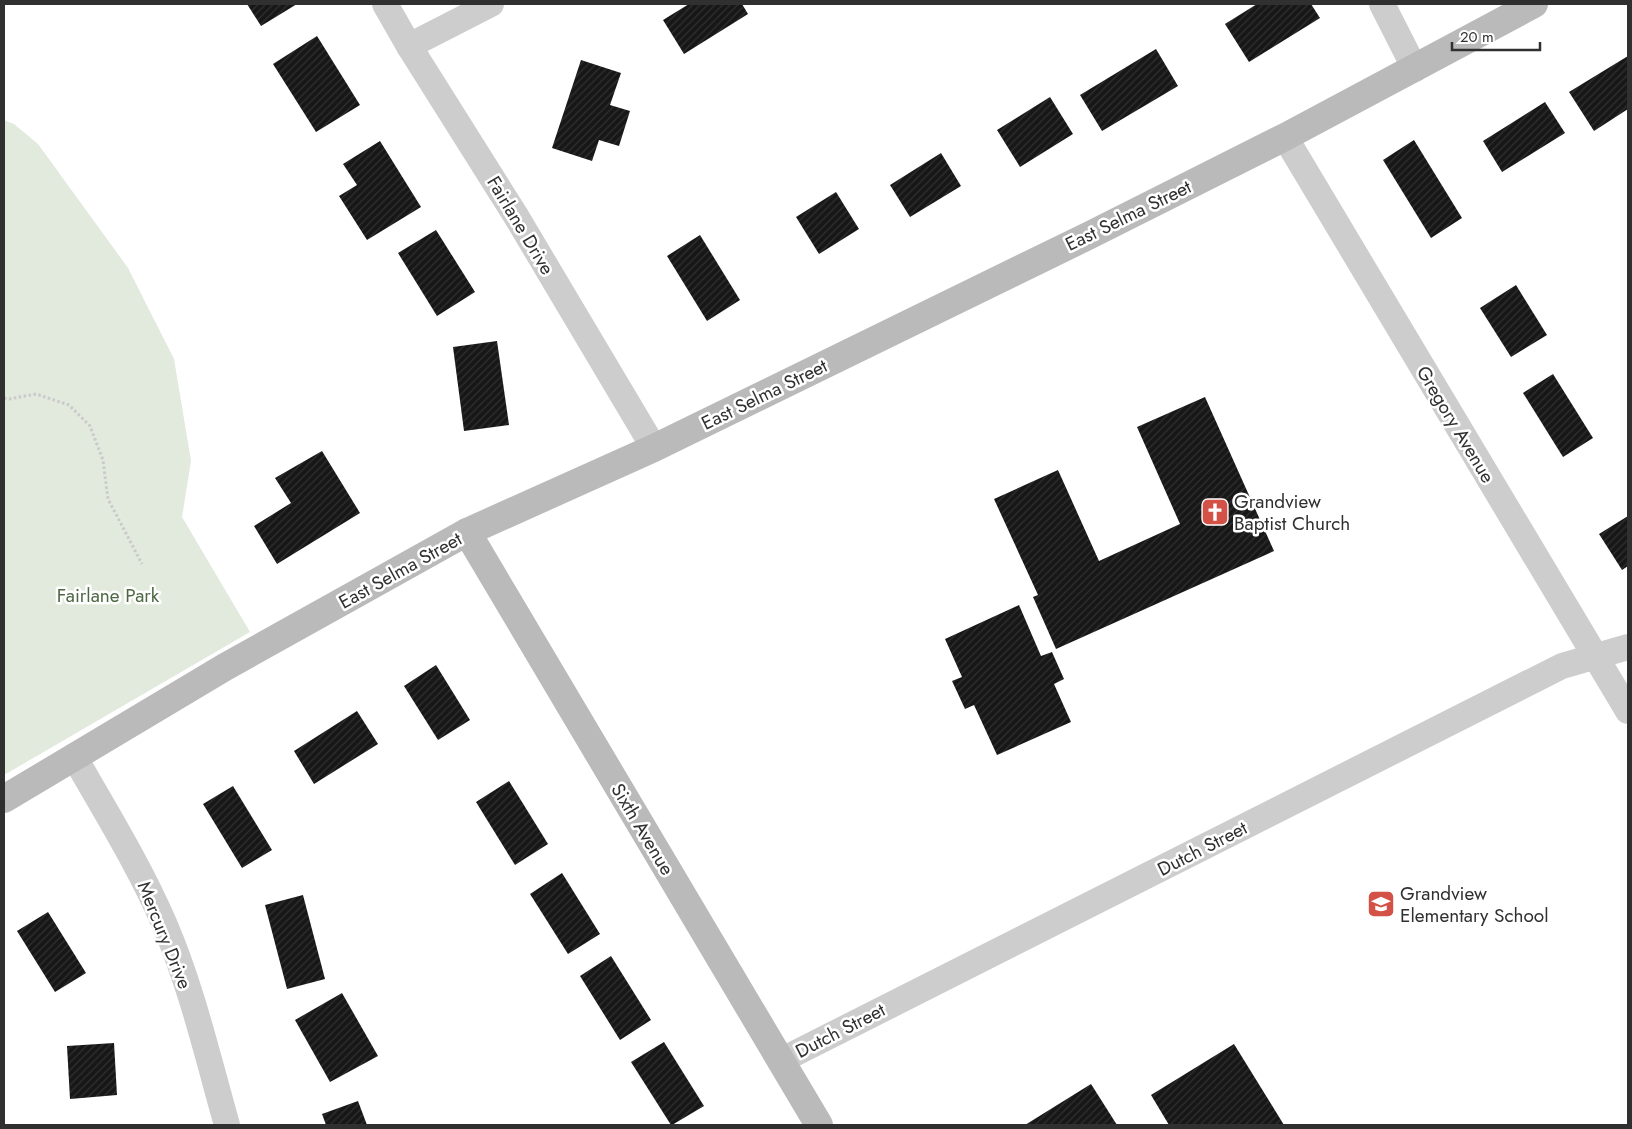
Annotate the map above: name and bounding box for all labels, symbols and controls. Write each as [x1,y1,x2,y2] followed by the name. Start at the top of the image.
[1452,20,1540,52] scale bar
[1460,26,1494,48] text: 20 m
[480,171,561,280] street label: Fairlane Drive
[1061,173,1196,258] street label: East Selma Street
[697,352,832,437] street label: East Selma Street
[1410,361,1501,488] street label: Gregory Avenue
[1234,488,1350,537] place label: Grandview Baptist Church
[1200,497,1230,527] church icon: Grandview Baptist Church
[334,525,467,615] street label: East Selma Street
[57,582,160,609] park label: Fairlane Park
[605,778,681,880] street label: Sixth Avenue
[1153,814,1252,883] street label: Dutch Street
[131,877,198,993] street label: Mercury Drive
[1400,880,1549,929] place label: Grandview Elementary School
[1366,889,1396,919] school or university icon: Grandview Elementary School
[791,996,890,1065] street label: Dutch Street

